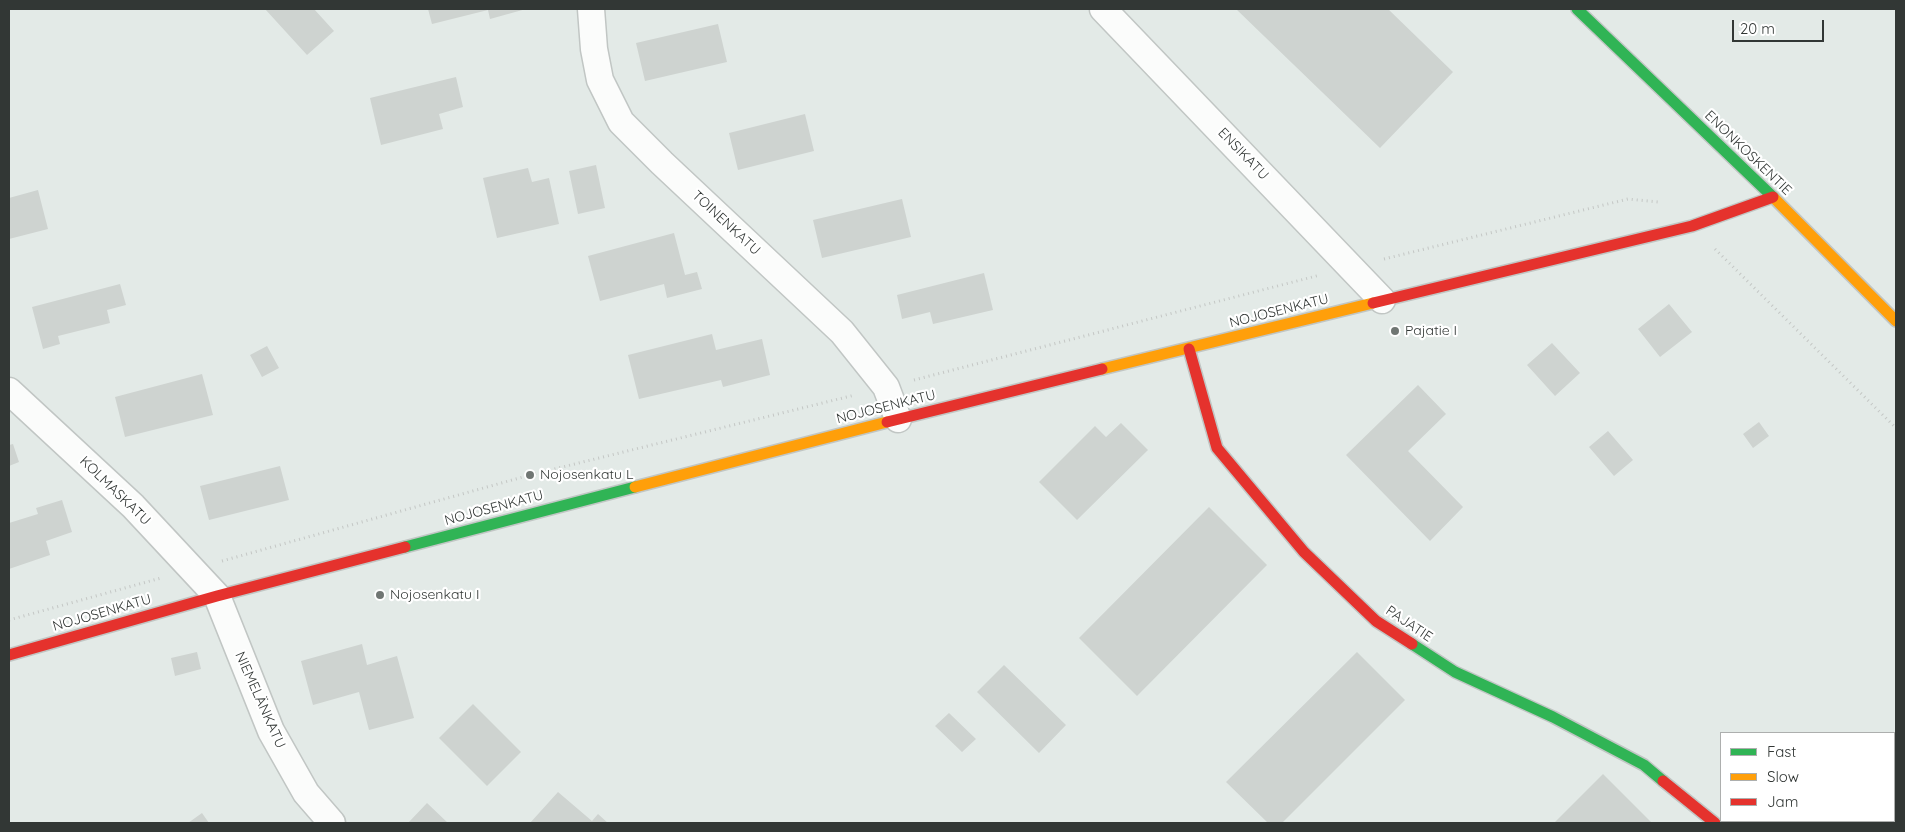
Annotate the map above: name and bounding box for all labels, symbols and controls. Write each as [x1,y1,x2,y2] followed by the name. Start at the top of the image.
[1735,10,1828,42] scale bar
[1740,19,1775,38] text: 20 m
[1701,107,1795,199] street label: ENONKOSKENTIE
[1214,125,1272,183] street label: ENSIKATU
[688,187,764,259] street label: TOINENKATU
[1228,291,1330,331] street label: NOJOSENKATU
[1405,323,1457,339] place label: Pajatie I
[1389,325,1401,337] marker: Pajatie I
[835,387,937,427] street label: NOJOSENKATU
[76,453,154,529] street label: KOLMASKATU
[540,467,633,483] place label: Nojosenkatu L
[524,469,536,481] marker: Nojosenkatu L
[443,487,545,529] street label: NOJOSENKATU
[390,587,479,603] place label: Nojosenkatu I
[374,589,386,601] marker: Nojosenkatu I
[51,591,153,635] street label: NOJOSENKATU
[1382,602,1436,646] street label: PAJATIE
[231,649,289,751] street label: NIEMELÄNKATU
[1720,732,1895,822] legend
[1767,742,1796,761] text: Fast
[1767,767,1799,786] text: Slow
[1767,792,1798,811] text: Jam

